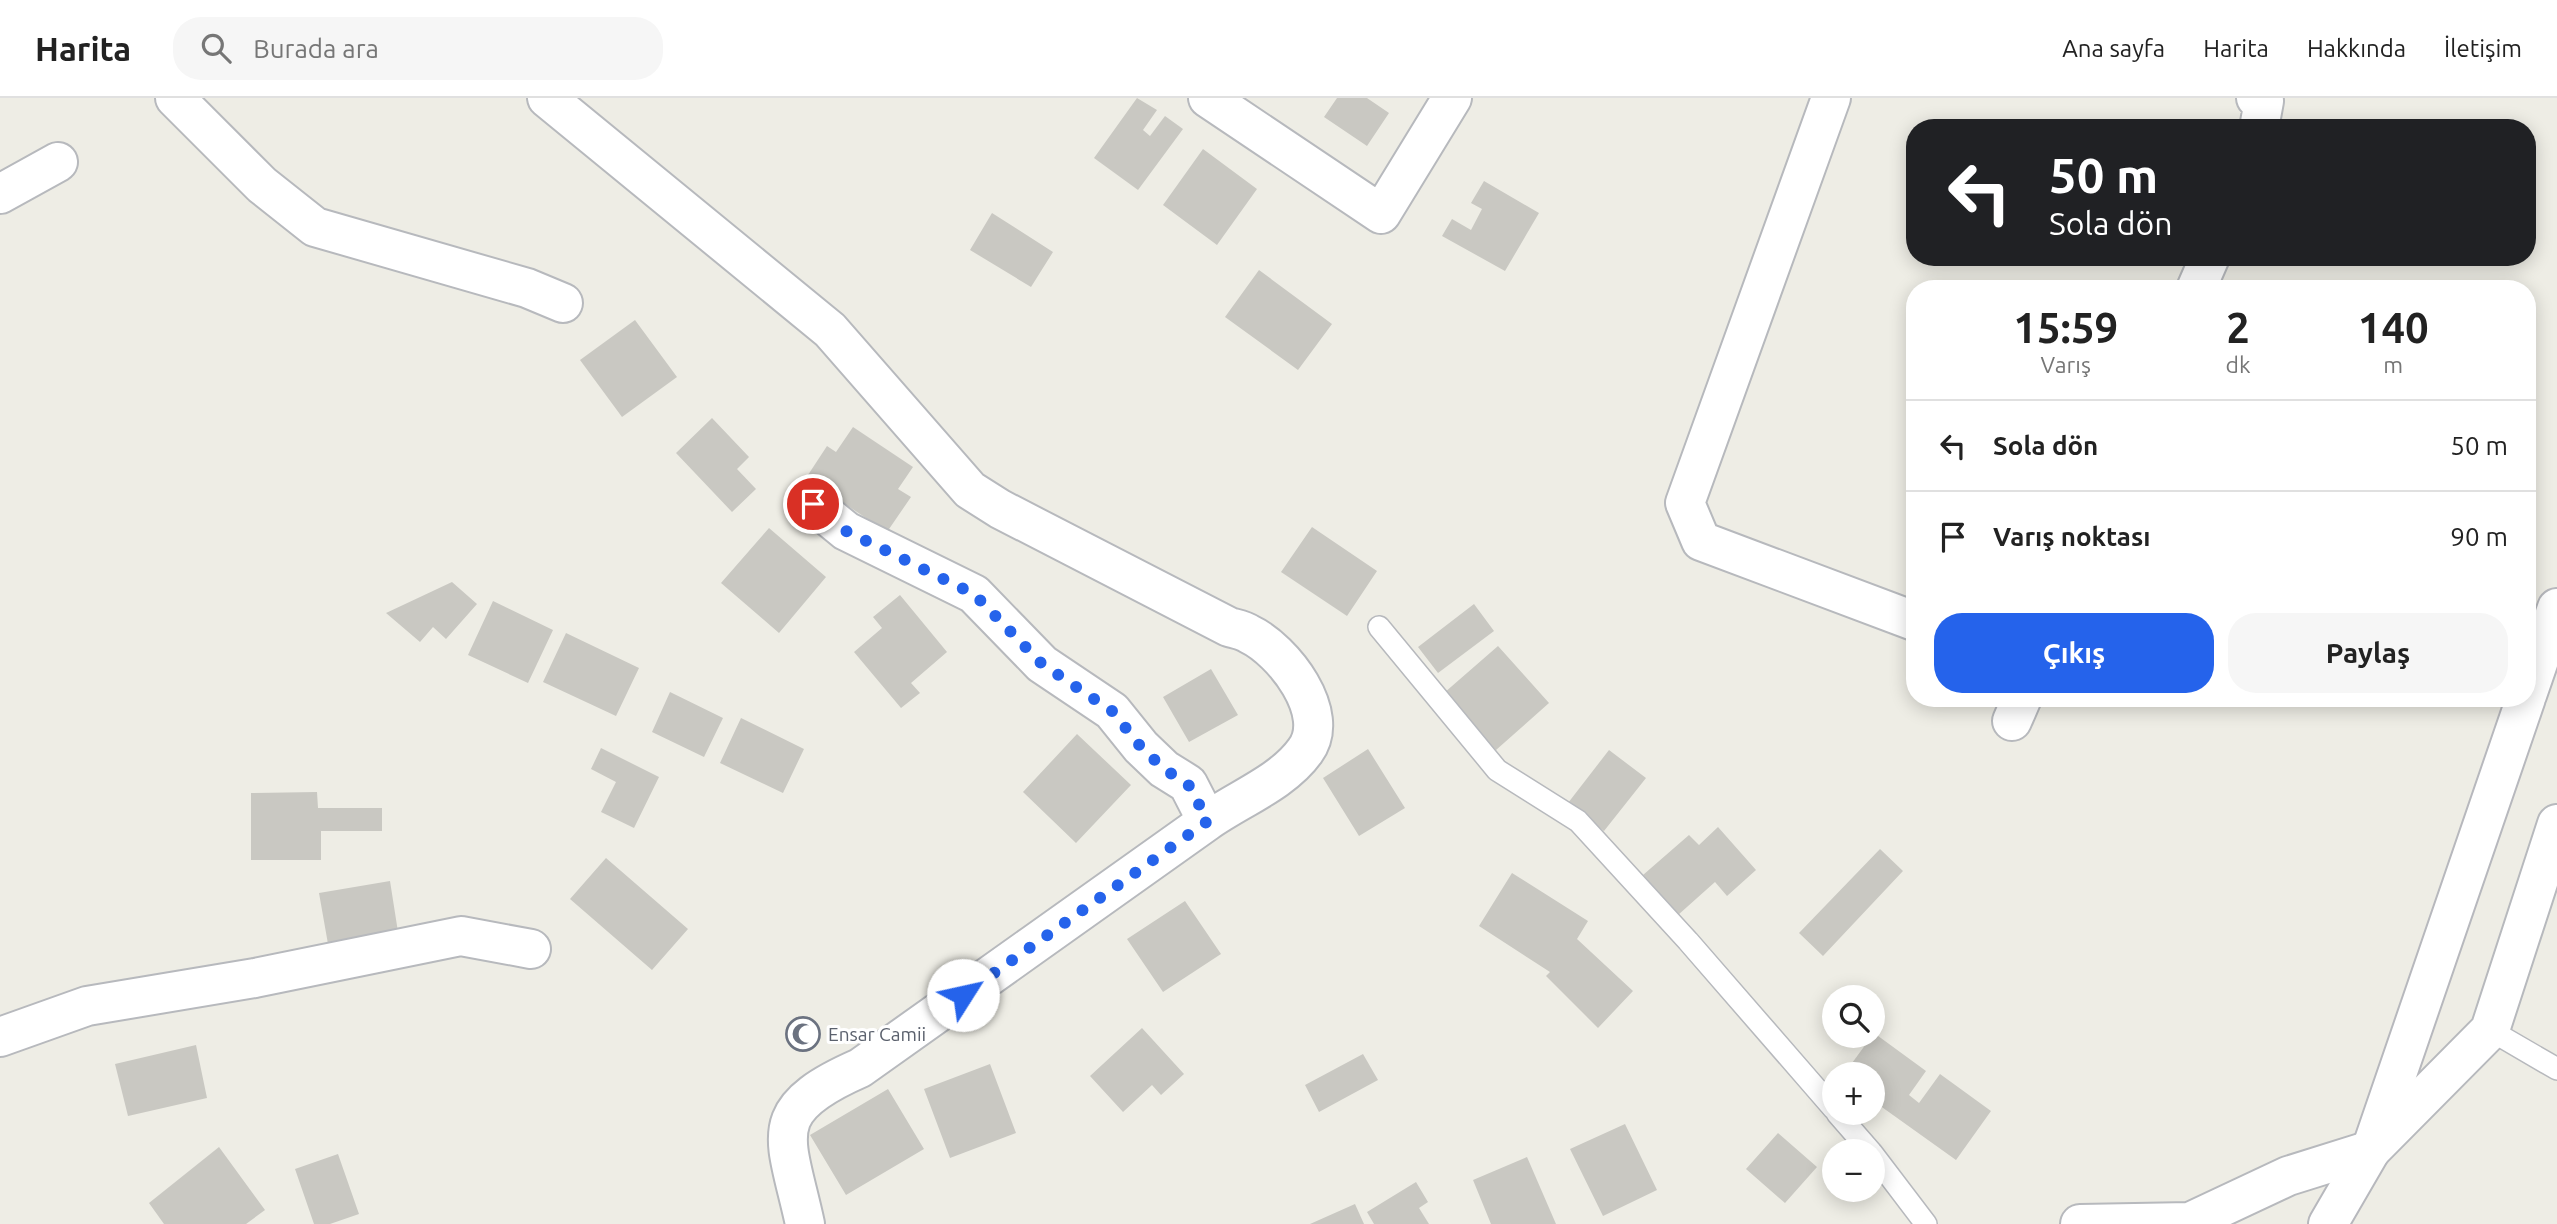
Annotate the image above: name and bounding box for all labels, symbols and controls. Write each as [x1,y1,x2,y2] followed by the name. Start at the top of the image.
[173,17,663,80] search box
[197,29,235,67] icon: search
[35,30,131,67] text: Harita
[253,34,379,63] text: Burada ara
[2062,35,2165,62] text: Ana sayfa
[2203,35,2269,62] text: Harita
[2307,35,2406,62] text: Hakkında
[2444,35,2522,62] text: İletişim
[1934,147,2025,238] icon: left
[2049,147,2158,202] text: 50 m
[2049,205,2172,241] text: Sola dön
[2013,304,2118,351] text: 15:59
[2226,304,2250,351] text: 2
[2358,304,2429,351] text: 140
[2041,352,2091,377] text: Varış
[2225,352,2251,377] text: dk
[2383,352,2403,377] text: m
[1934,427,1972,465] icon: left
[1993,431,2098,460] text: Sola dön
[2450,431,2508,460] text: 50 m
[783,474,843,534] pin
[794,485,832,523] icon: arrive
[1934,518,1972,556] icon: arrive
[1993,522,2150,551] text: Varış noktası
[2450,522,2508,551] text: 90 m
[1934,613,2214,693] button: Çıkış
[2228,613,2508,693] button: Paylaş
[926,958,1000,1032] position arrow
[1822,985,1885,1202] map controls
[1822,985,1885,1048] button: search
[784,1015,822,1053] mosque icon: Ensar Camii
[828,1023,926,1045] place label: Ensar Camii
[1822,1062,1885,1125] button: +
[1822,1139,1885,1202] button: −

